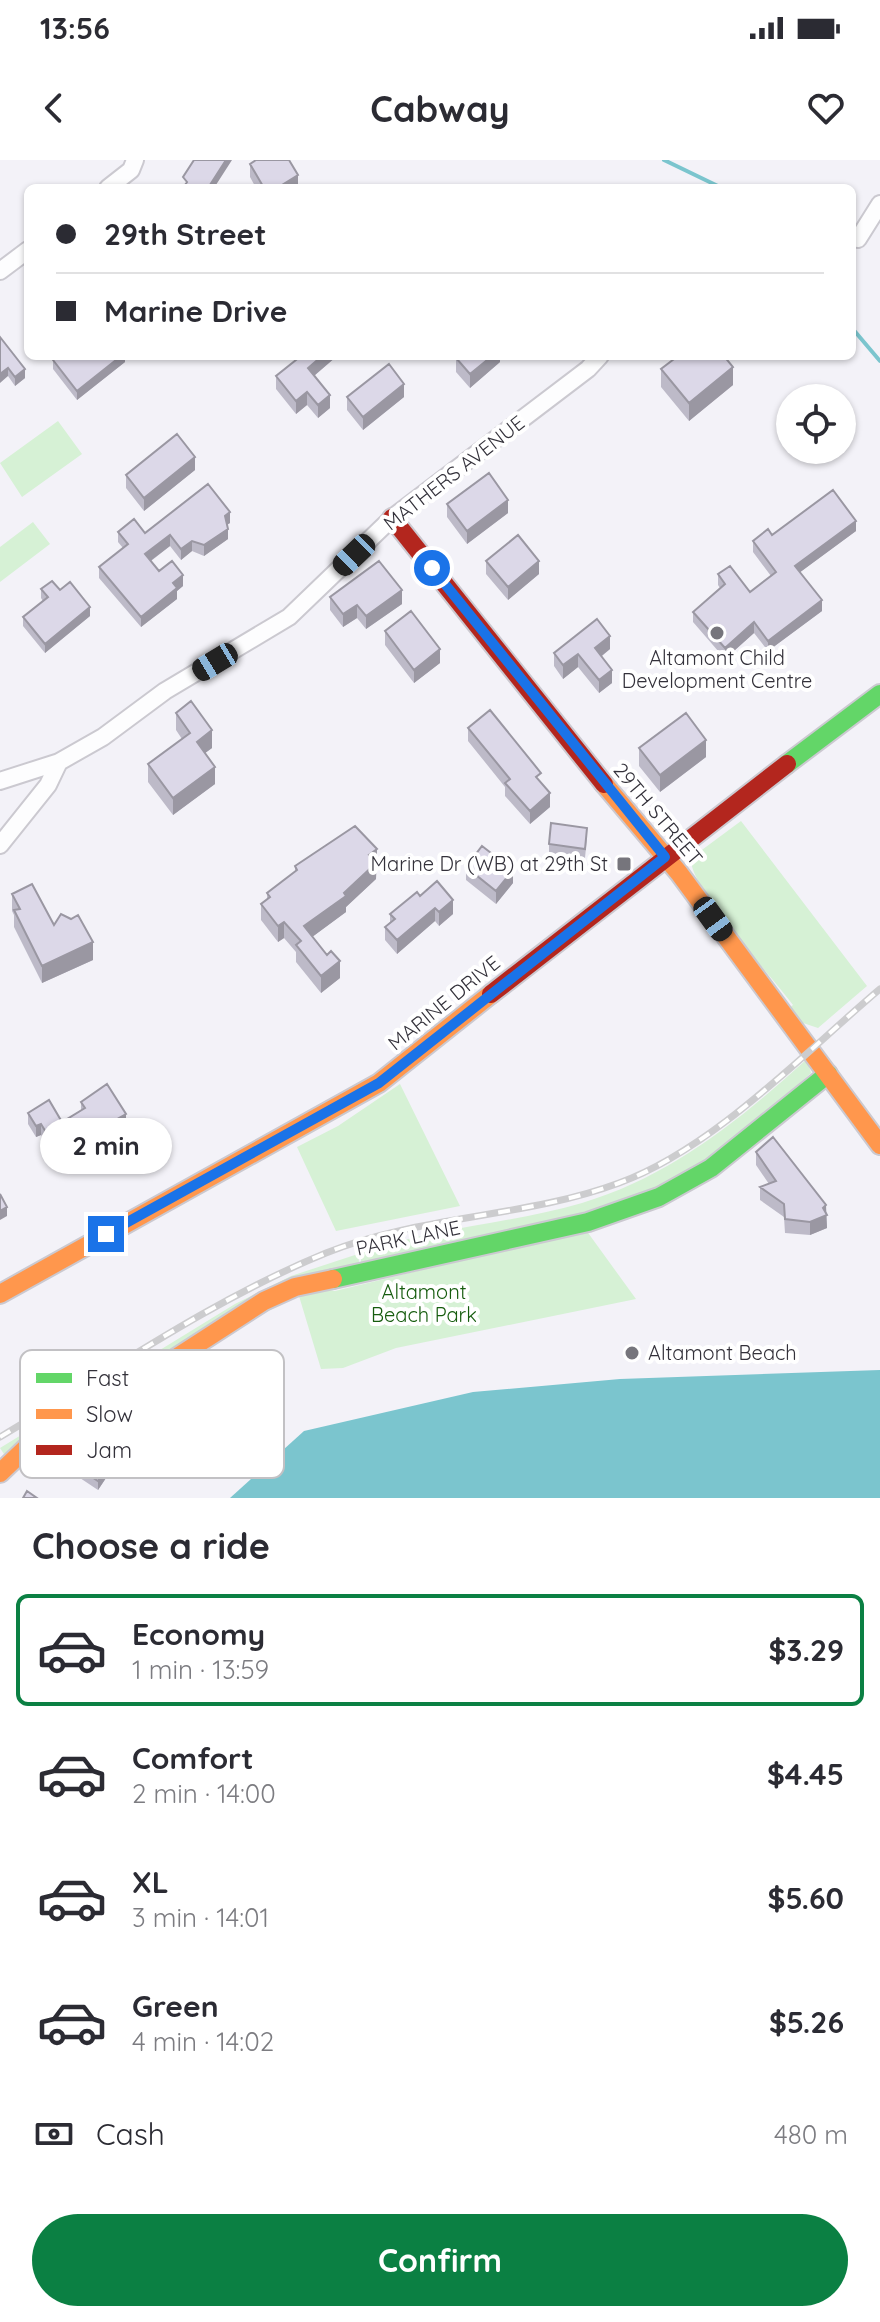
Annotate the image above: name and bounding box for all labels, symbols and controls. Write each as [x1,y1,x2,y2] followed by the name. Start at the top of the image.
[40,9,110,47] text: 13:56
[32,86,76,130] icon: back
[370,86,510,131] text: Cabway
[804,86,848,130] icon: heart
[104,215,267,253] text: 29th Street
[104,292,287,330] text: Marine Drive
[776,384,856,464] map controls
[776,384,856,464] button: locate
[378,410,529,536] street label: MATHERS AVENUE
[328,530,380,580] car
[414,550,450,586] route start
[708,624,726,642] marker: Altamont Child Development Centre
[188,639,242,685] car
[622,645,812,693] place label: Altamont Child Development Centre
[608,757,708,870] street label: 29TH STREET
[371,851,608,876] place label: Marine Dr (WB) at 29th St
[615,855,633,873] marker: Marine Dr (WB) at 29th St
[689,893,737,945] car
[383,950,505,1055] street label: MARINE DRIVE
[40,1118,172,1174] callout: 2 min
[72,1129,140,1162] text: 2 min
[353,1214,462,1261] street label: PARK LANE
[88,1216,124,1252] route end
[371,1279,477,1327] park label: Altamont Beach Park
[648,1340,797,1365] place label: Altamont Beach
[623,1344,641,1362] marker: Altamont Beach
[20,1350,284,1478] legend
[86,1364,129,1392] text: Fast
[86,1400,133,1428] text: Slow
[86,1436,132,1464] text: Jam
[32,1523,270,1568] text: Choose a ride
[36,1614,108,1686] icon: car
[132,1615,265,1653] text: Economy
[768,1631,844,1669] text: $3.29
[132,1653,269,1686] text: 1 min · 13:59
[36,1738,108,1810] icon: car
[132,1739,253,1777] text: Comfort
[767,1755,844,1793] text: $4.45
[132,1777,276,1810] text: 2 min · 14:00
[36,1862,108,1934] icon: car
[132,1863,169,1901] text: XL
[768,1879,844,1917] text: $5.60
[132,1901,269,1934] text: 3 min · 14:01
[36,1986,108,2058] icon: car
[132,1987,219,2025] text: Green
[769,2003,844,2041] text: $5.26
[132,2025,274,2058] text: 4 min · 14:02
[32,2112,76,2156] icon: cash
[96,2115,165,2153] text: Cash
[774,2118,848,2151] text: 480 m
[32,2214,848,2306] button: Confirm

